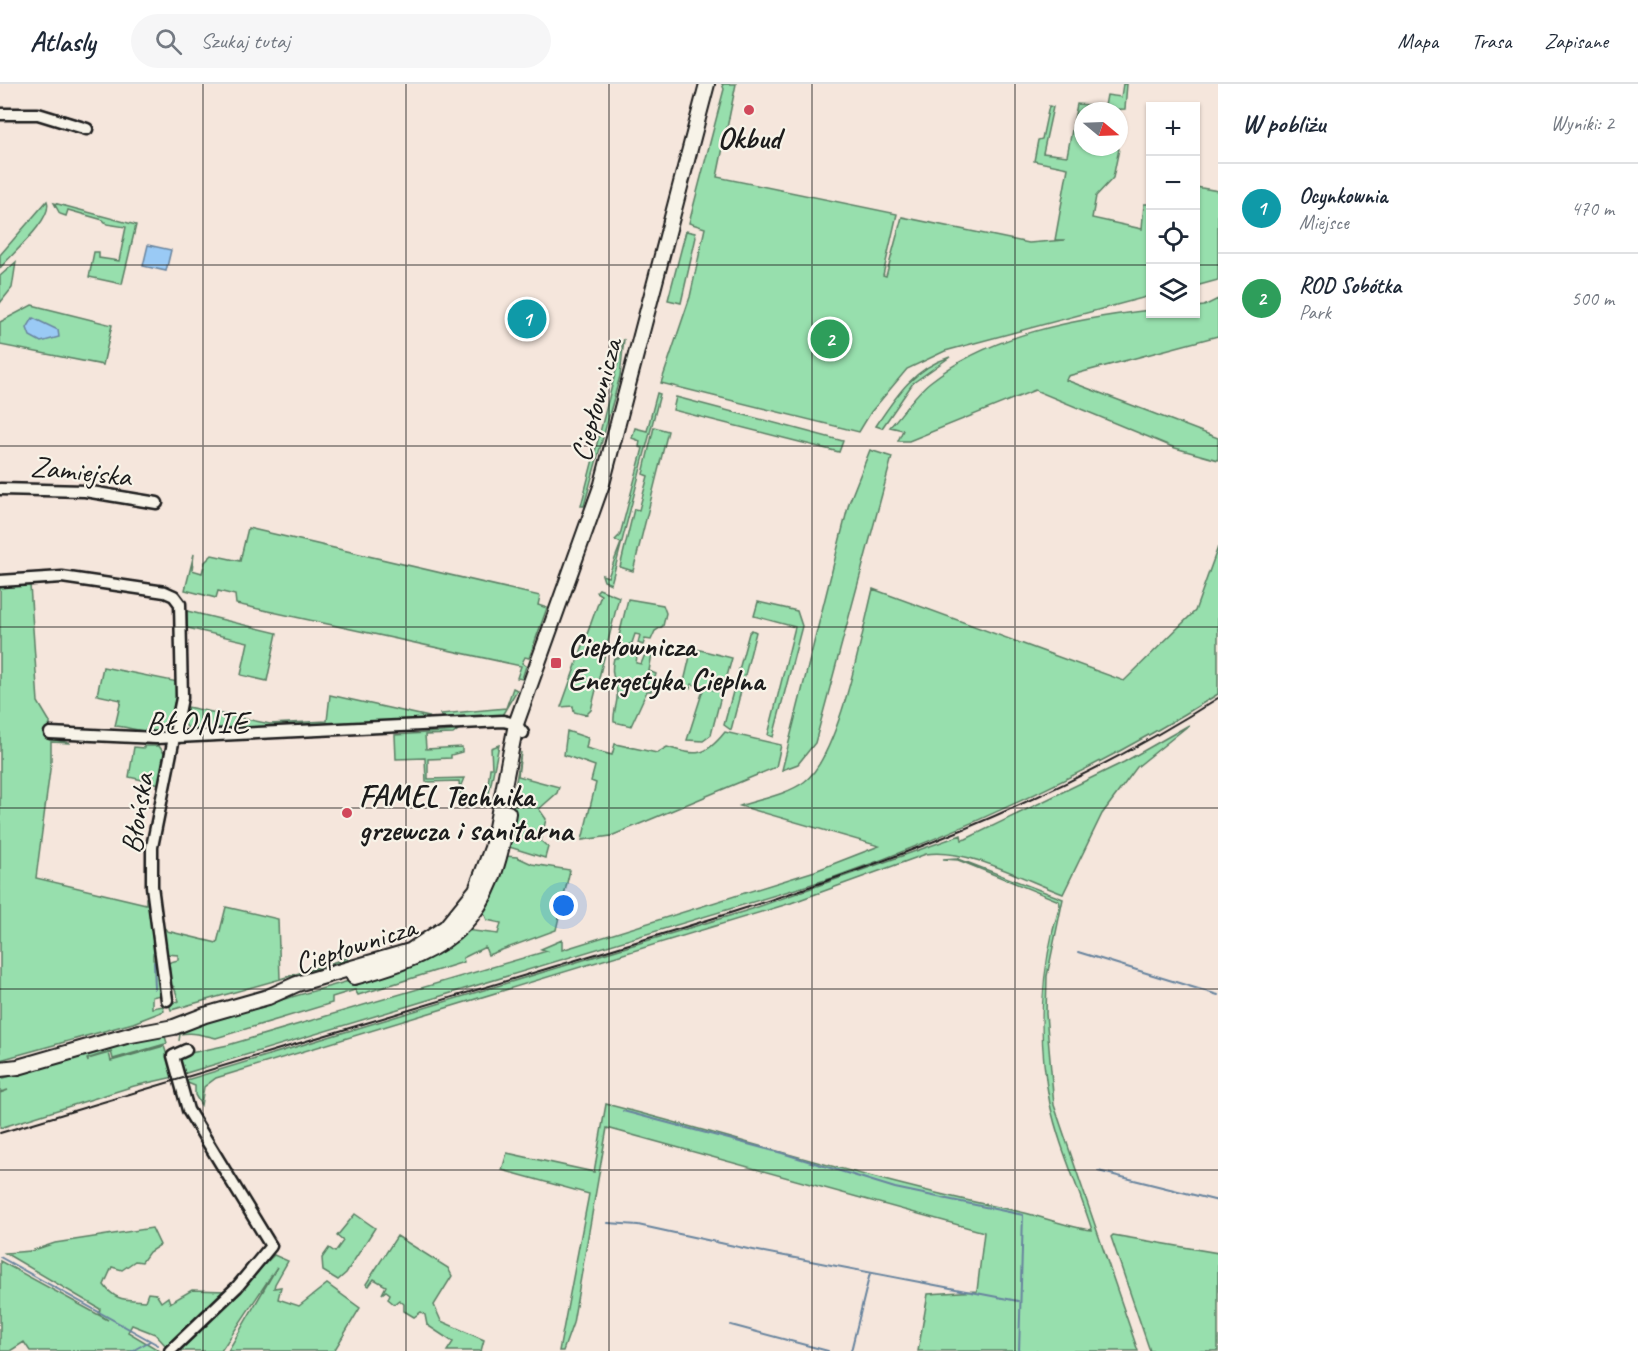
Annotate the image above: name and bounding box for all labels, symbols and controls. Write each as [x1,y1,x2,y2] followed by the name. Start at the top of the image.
[131,14,551,68] search box
[30,24,95,59] text: Atlasly
[152,25,185,58] icon: search
[200,27,290,55] text: Szukaj tutaj
[1398,28,1438,54] text: Mapa
[1471,28,1511,54] text: Trasa
[1544,28,1608,54] text: Zapisane
[1074,102,1128,156] north arrow
[1146,102,1200,318] map controls
[1146,102,1200,156] button: +
[742,103,756,117] marker: Okbud
[1242,107,1325,140] text: W pobliżu
[1551,111,1614,136] text: Wyniki: 2
[717,119,786,157] place label: Okbud
[1146,156,1200,210] button: −
[1299,182,1387,210] text: Ocynkownia
[1257,196,1266,221] text: 1
[1571,196,1614,221] text: 470 m
[1146,210,1200,264] button: locate
[1299,210,1349,235] text: Miejsce
[1146,264,1200,318] button: layers
[1299,272,1401,300] text: ROD Sobótka
[1257,286,1266,311] text: 2
[1571,286,1614,311] text: 500 m
[508,296,546,342] pin: 1
[1299,300,1331,325] text: Park
[810,316,850,362] pin: 2
[561,332,631,466] street label: Ciepłownicza
[29,447,135,495] street label: Zamiejska
[568,627,766,700] place label: Ciepłownicza Energetyka Cieplna
[549,656,563,670] marker: Ciepłownicza Energetyka Cieplna
[146,702,253,743] district label: BŁONIE
[112,768,162,856] street label: Błońska
[359,777,575,849] place label: FAMEL Technika grzewcza i sanitarna
[340,806,354,820] marker: FAMEL Technika grzewcza i sanitarna
[549,891,578,920] your location
[289,907,423,982] street label: Ciepłownicza

